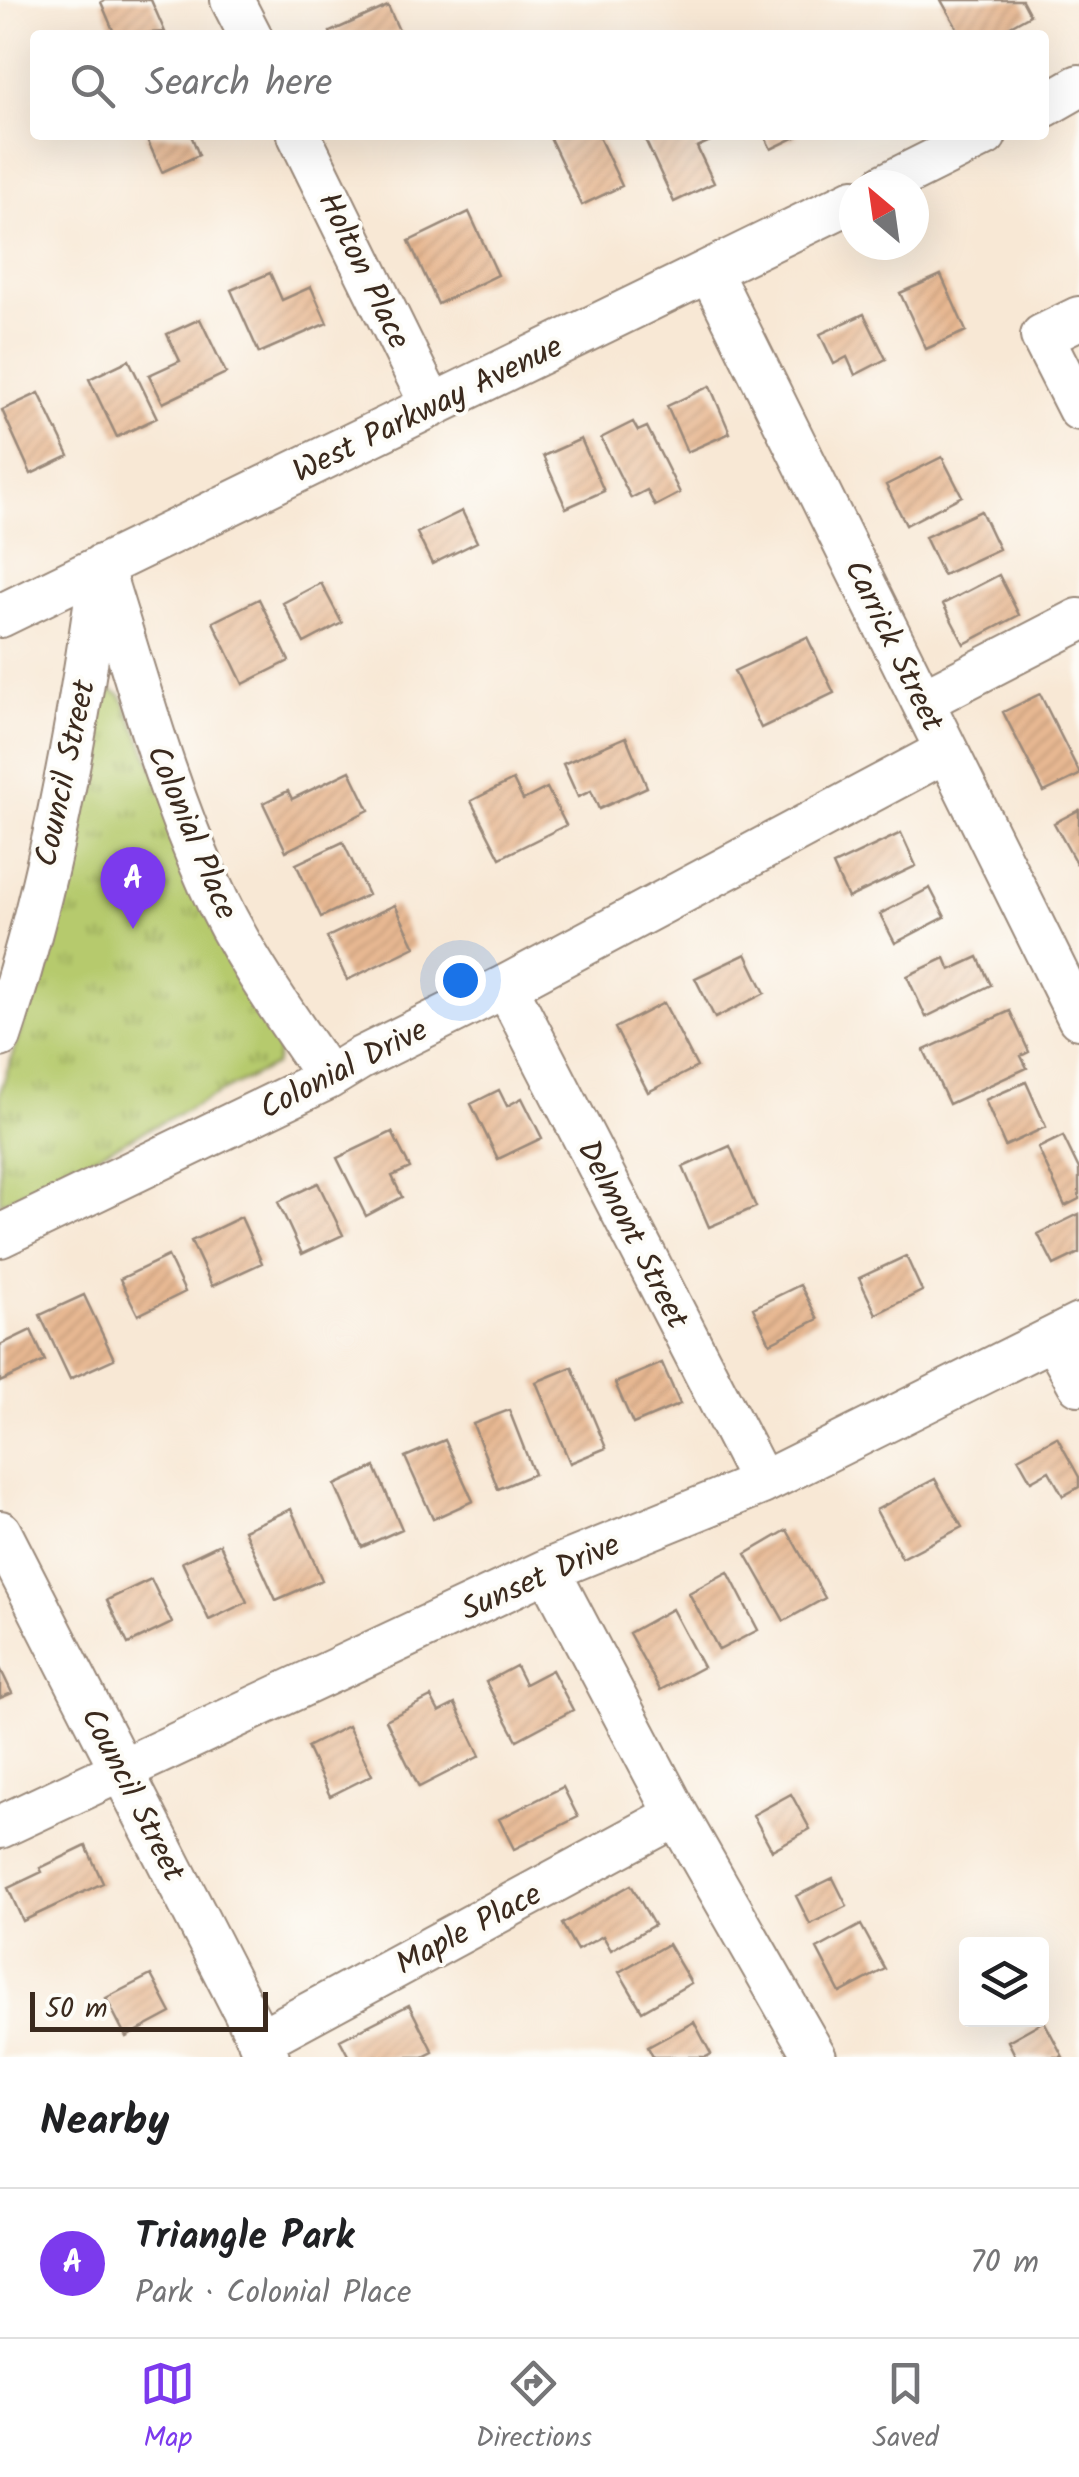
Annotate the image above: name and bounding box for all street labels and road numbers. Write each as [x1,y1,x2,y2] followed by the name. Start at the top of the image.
[303,184,423,358] street label: Holton Place
[284,323,572,498] street label: West Parkway Avenue
[829,551,957,742] street label: Carrick Street
[22,675,111,872] street label: Council Street
[131,738,250,928] street label: Colonial Place
[251,1006,437,1135] street label: Colonial Drive
[562,1132,702,1339] street label: Delmont Street
[453,1521,629,1636] street label: Sunset Drive
[66,1699,198,1892] street label: Council Street
[387,1870,552,1990] street label: Maple Place

